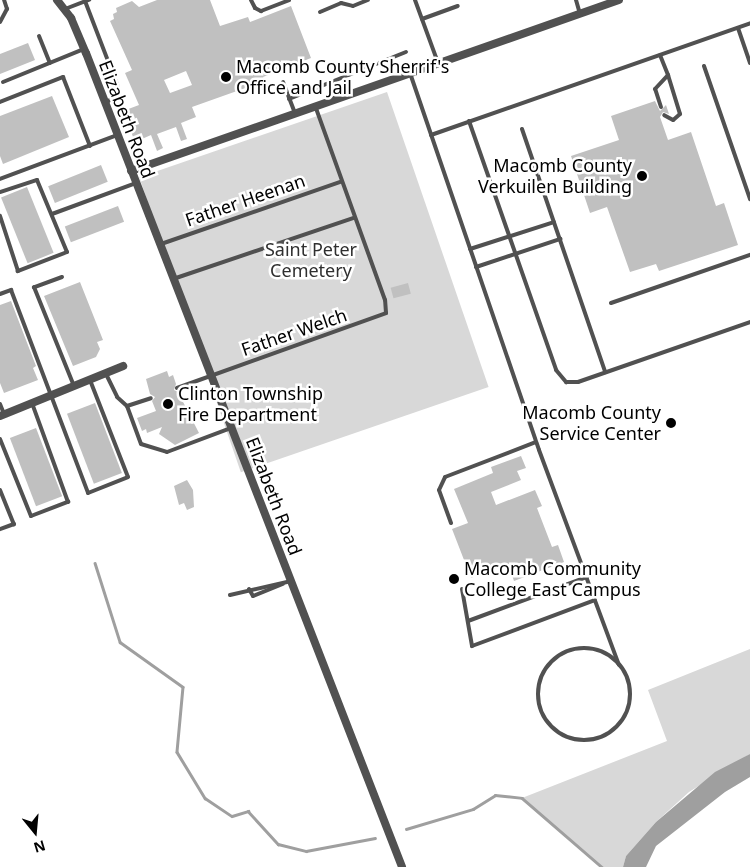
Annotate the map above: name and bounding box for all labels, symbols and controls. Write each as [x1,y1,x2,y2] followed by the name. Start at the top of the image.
[236,56,449,98] place label: Macomb County Sherrif's Office and Jail
[95,57,159,181] street label: Elizabeth Road
[220,71,232,83] marker: Macomb County Sherrif's Office and Jail
[478,155,632,198] place label: Macomb County Verkuilen Building
[182,169,308,231] street label: Father Heenan
[636,170,648,182] marker: Macomb County Verkuilen Building
[265,239,357,282] park label: Saint Peter Cemetery
[238,304,350,360] street label: Father Welch
[178,383,323,426] place label: Clinton Township Fire Department
[162,398,174,410] marker: Clinton Township Fire Department
[522,402,661,444] place label: Macomb County Service Center
[665,417,677,429] marker: Macomb County Service Center
[242,434,306,558] street label: Elizabeth Road
[464,558,641,600] place label: Macomb Community College East Campus
[448,573,460,585] marker: Macomb Community College East Campus
[10,807,60,857] north arrow
[31,836,48,858] text: N

